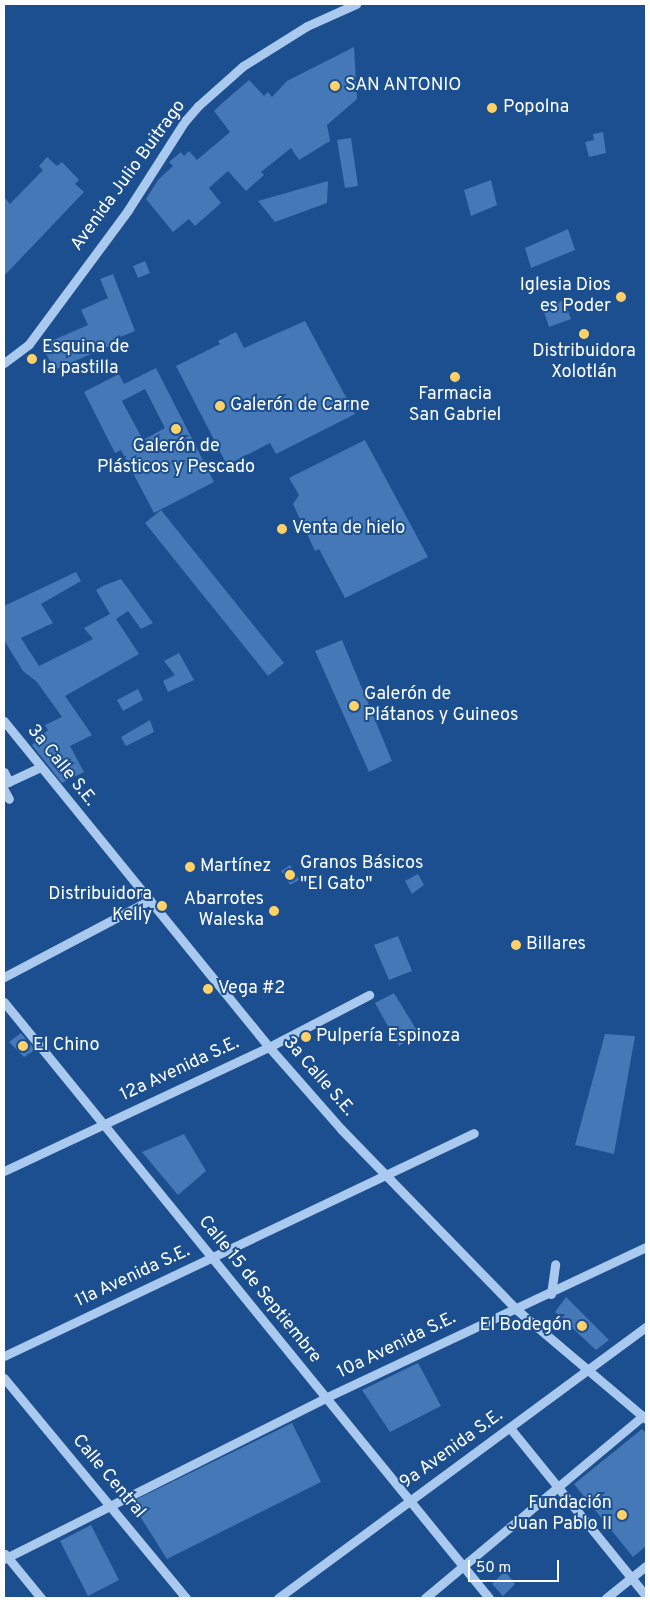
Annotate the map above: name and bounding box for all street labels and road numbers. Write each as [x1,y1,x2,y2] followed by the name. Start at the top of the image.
[67,96,191,256] street label: Avenida Julio Buitrago
[22,721,100,811] street label: 3a Calle S.E.
[117,1033,243,1107] street label: 12a Avenida S.E.
[278,1033,358,1121] street label: 3a Calle S.E.
[193,1212,325,1368] street label: Calle 15 de Septiembre
[72,1241,194,1313] street label: 11a Avenida S.E.
[334,1308,460,1384] street label: 10a Avenida S.E.
[396,1405,508,1495] street label: 9a Avenida S.E.
[67,1431,149,1523] street label: Calle Central

